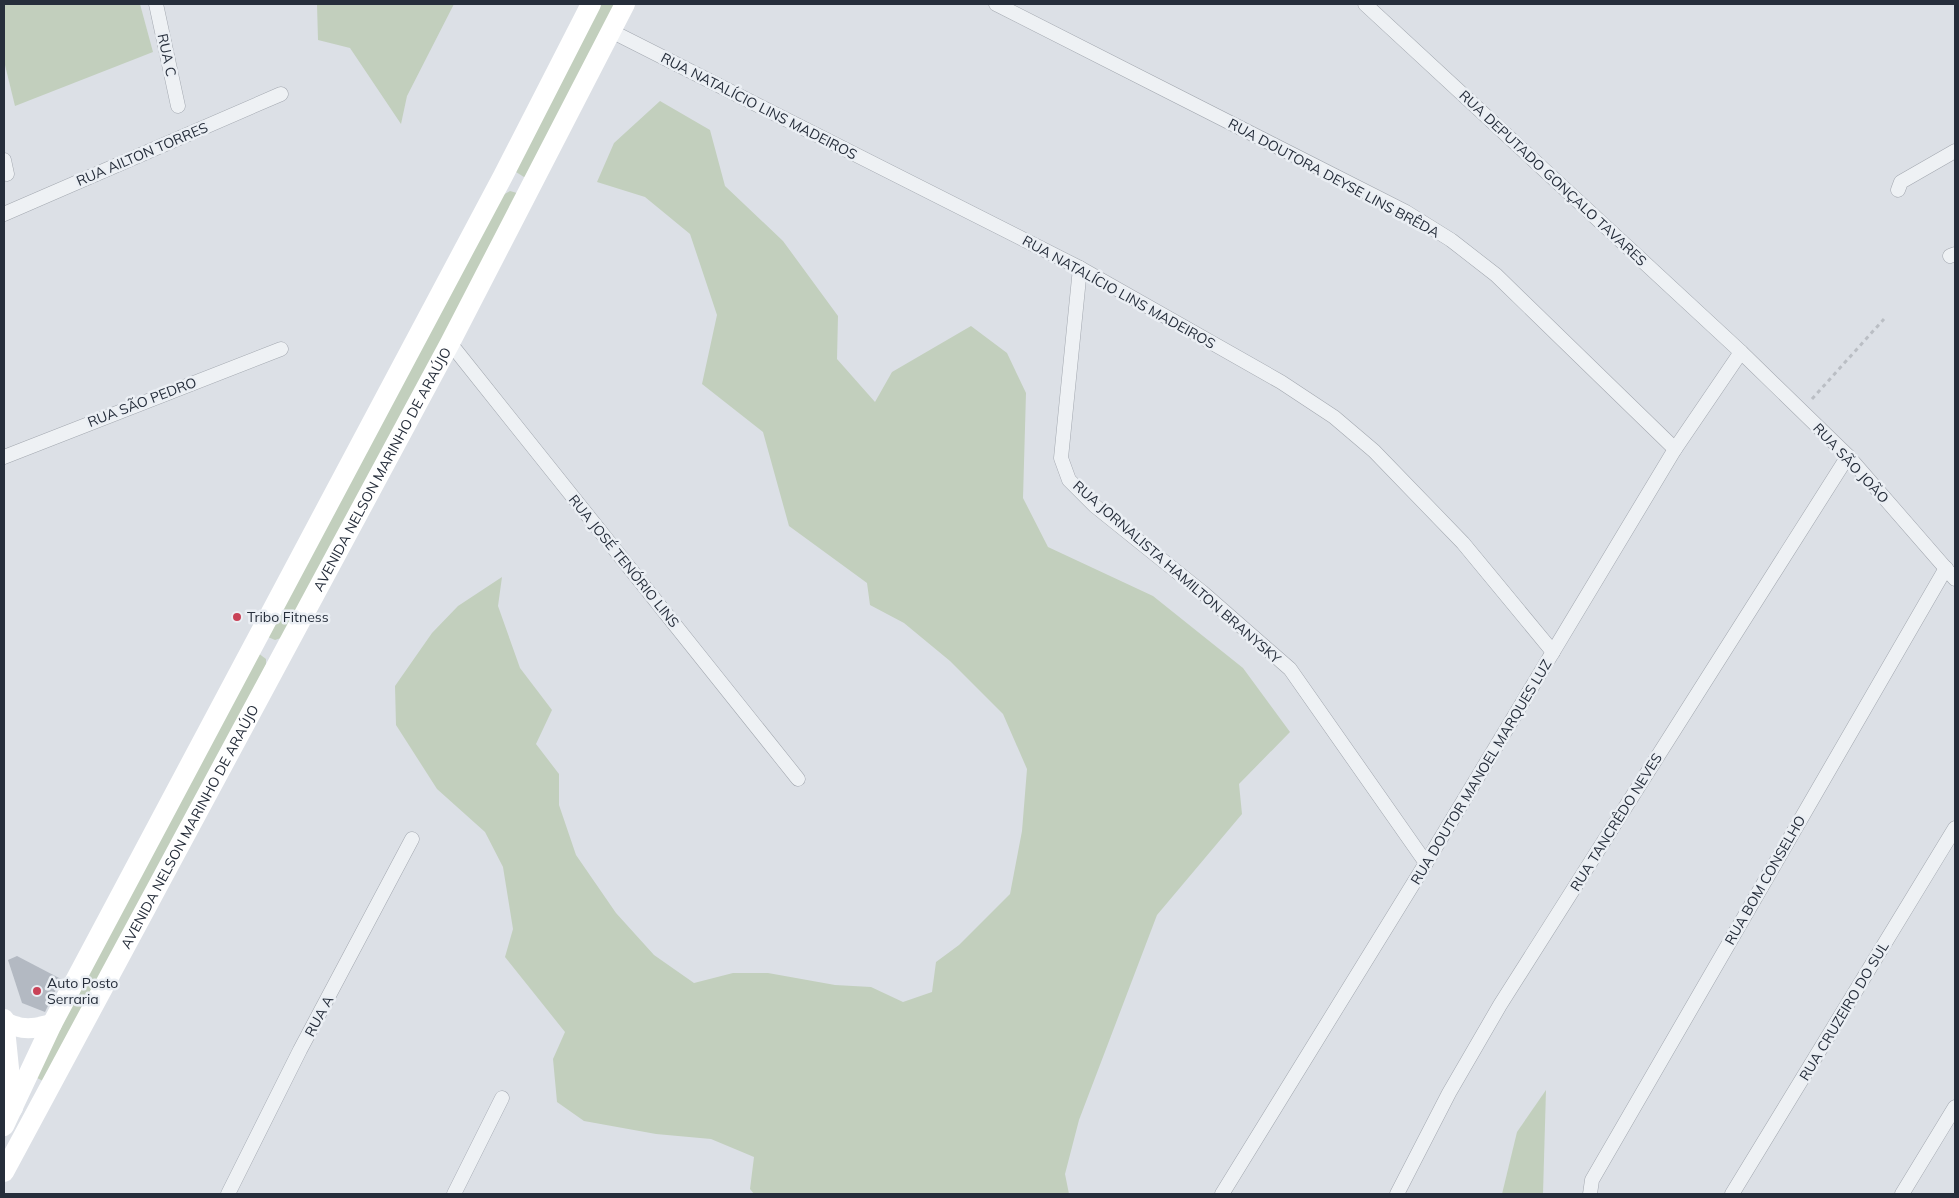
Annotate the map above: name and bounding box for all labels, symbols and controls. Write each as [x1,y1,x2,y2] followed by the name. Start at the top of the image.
[154,32,180,78] street label: RUA C
[658,49,860,164] street label: RUA NATALÍCIO LINS MADEIROS
[1456,86,1651,270] street label: RUA DEPUTADO GONÇALO TAVARES
[1225,114,1443,242] street label: RUA DOUTORA DEYSE LINS BRÊDA
[74,118,211,190] street label: RUA AILTON TORRES
[1019,231,1219,353] street label: RUA NATALÍCIO LINS MADEIROS
[309,344,455,594] street label: AVENIDA NELSON MARINHO DE ARAÚJO
[85,373,199,431] street label: RUA SÃO PEDRO
[1809,419,1893,507] street label: RUA SÃO JOÃO
[1069,477,1285,668] street label: RUA JORNALISTA HAMILTON BRANYSKY
[565,491,683,631] street label: RUA JOSÉ TENÓRIO LINS
[247,608,329,626] place label: Tribo Fitness
[231,611,243,623] marker: Tribo Fitness
[1406,656,1556,888] street label: RUA DOUTOR MANOEL MARQUES LUZ
[117,702,263,952] street label: AVENIDA NELSON MARINHO DE ARAÚJO
[1566,749,1666,894] street label: RUA TANCRÊDO NEVES
[1721,812,1809,948] street label: RUA BOM CONSELHO
[1795,938,1893,1084] street label: RUA CRUZEIRO DO SUL
[47,974,118,1008] place label: Auto Posto Serraria
[31,985,43,997] marker: Auto Posto Serraria
[301,992,338,1040] street label: RUA A

